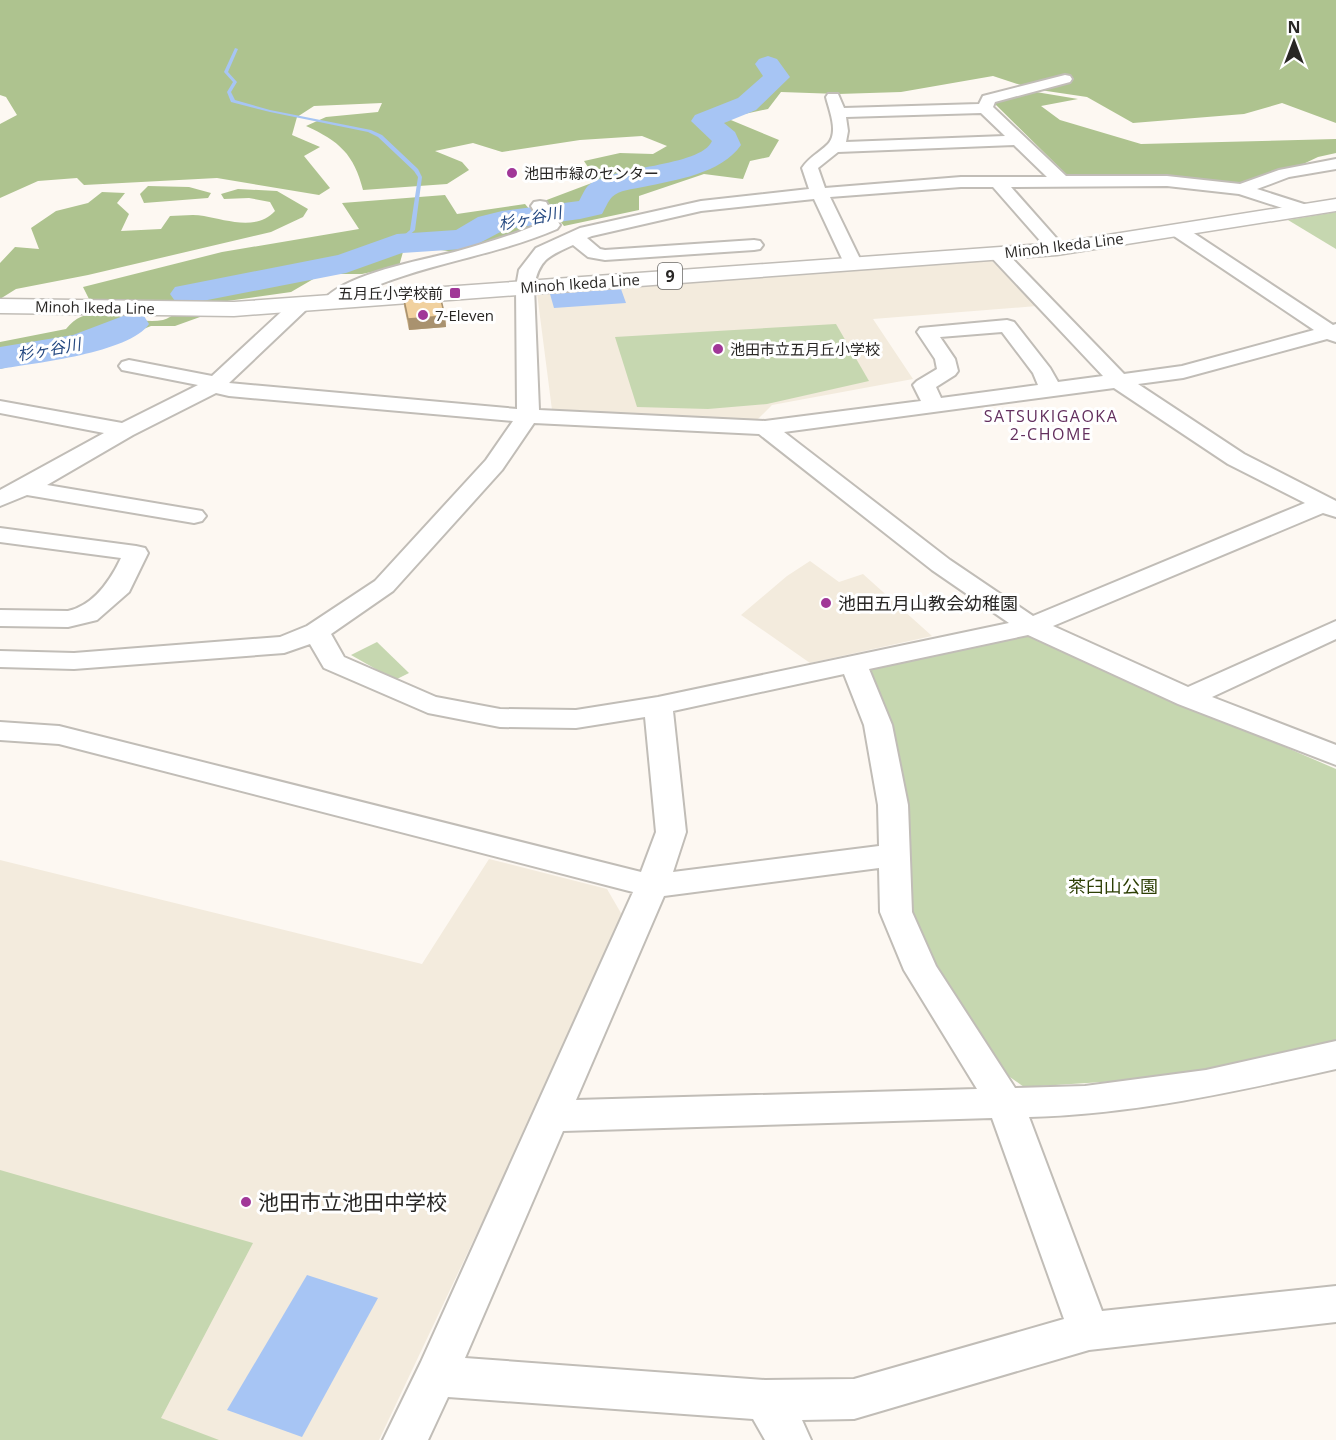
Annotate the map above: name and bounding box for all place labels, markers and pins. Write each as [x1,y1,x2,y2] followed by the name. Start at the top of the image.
[524,163,659,183] place label: 池田市緑のセンター
[505,166,519,180] marker: 池田市緑のセンター
[338,283,443,303] place label: 五月丘小学校前
[448,286,462,300] marker: 五月丘小学校前
[435,305,494,325] place label: 7-Eleven
[416,308,430,322] marker: 7-Eleven
[730,339,880,359] place label: 池田市立五月丘小学校
[711,342,725,356] marker: 池田市立五月丘小学校
[838,591,1018,615] place label: 池田五月山教会幼稚園
[819,596,833,610] marker: 池田五月山教会幼稚園
[258,1188,447,1216] place label: 池田市立池田中学校
[239,1195,253,1209] marker: 池田市立池田中学校

